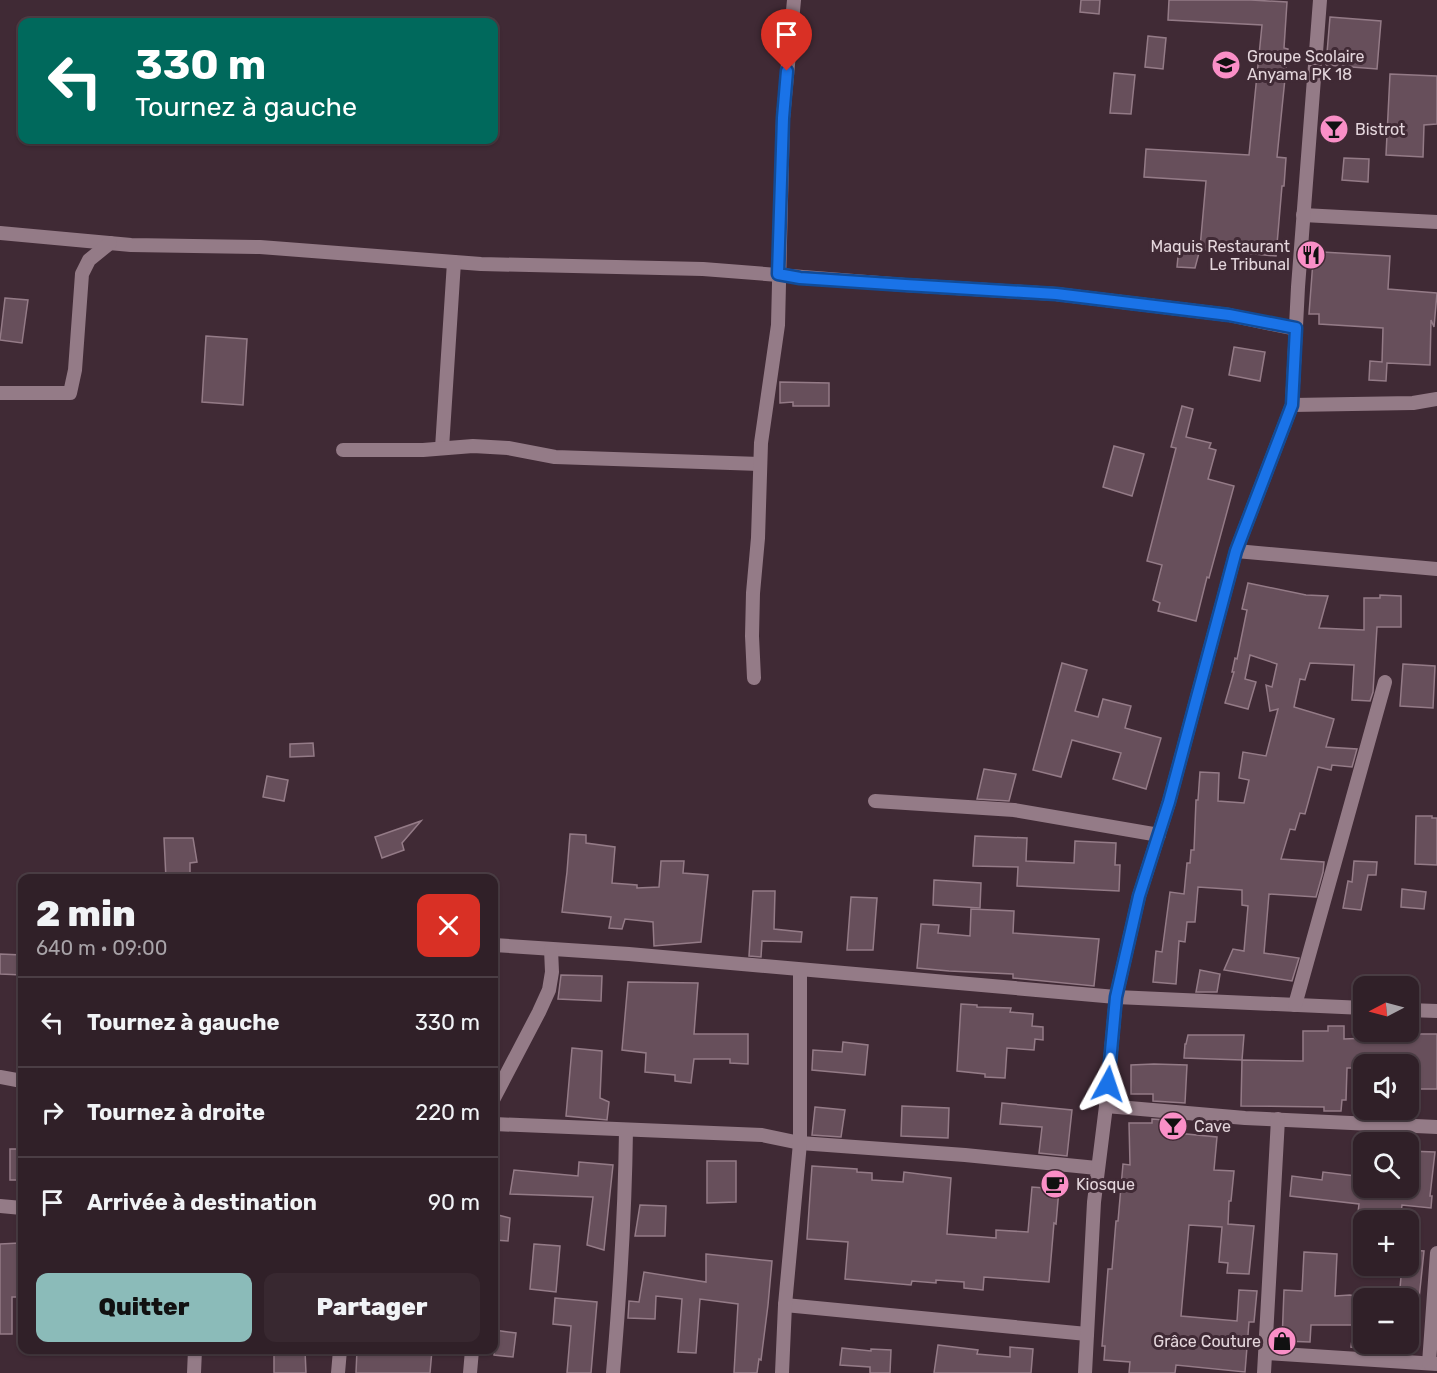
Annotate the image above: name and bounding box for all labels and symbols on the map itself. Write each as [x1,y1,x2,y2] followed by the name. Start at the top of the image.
[761,9,812,71] pin
[1247,47,1365,84] place label: Groupe Scolaire Anyama PK 18
[1210,49,1242,81] school or university icon: Groupe Scolaire Anyama PK 18
[1318,113,1350,145] bar icon: Bistrot
[1355,120,1405,139] place label: Bistrot
[1151,237,1290,274] place label: Maquis Restaurant Le Tribunal
[1295,239,1327,271] restaurant icon: Maquis Restaurant Le Tribunal
[1353,976,1419,1042] north arrow
[1076,1052,1140,1116] position arrow
[1157,1110,1189,1142] bar icon: Cave
[1194,1117,1231,1136] place label: Cave
[1039,1168,1071,1200] cafe icon: Kiosque
[1076,1175,1135,1194] place label: Kiosque
[1266,1325,1298,1357] shop icon: Grâce Couture
[1153,1332,1261,1351] place label: Grâce Couture

